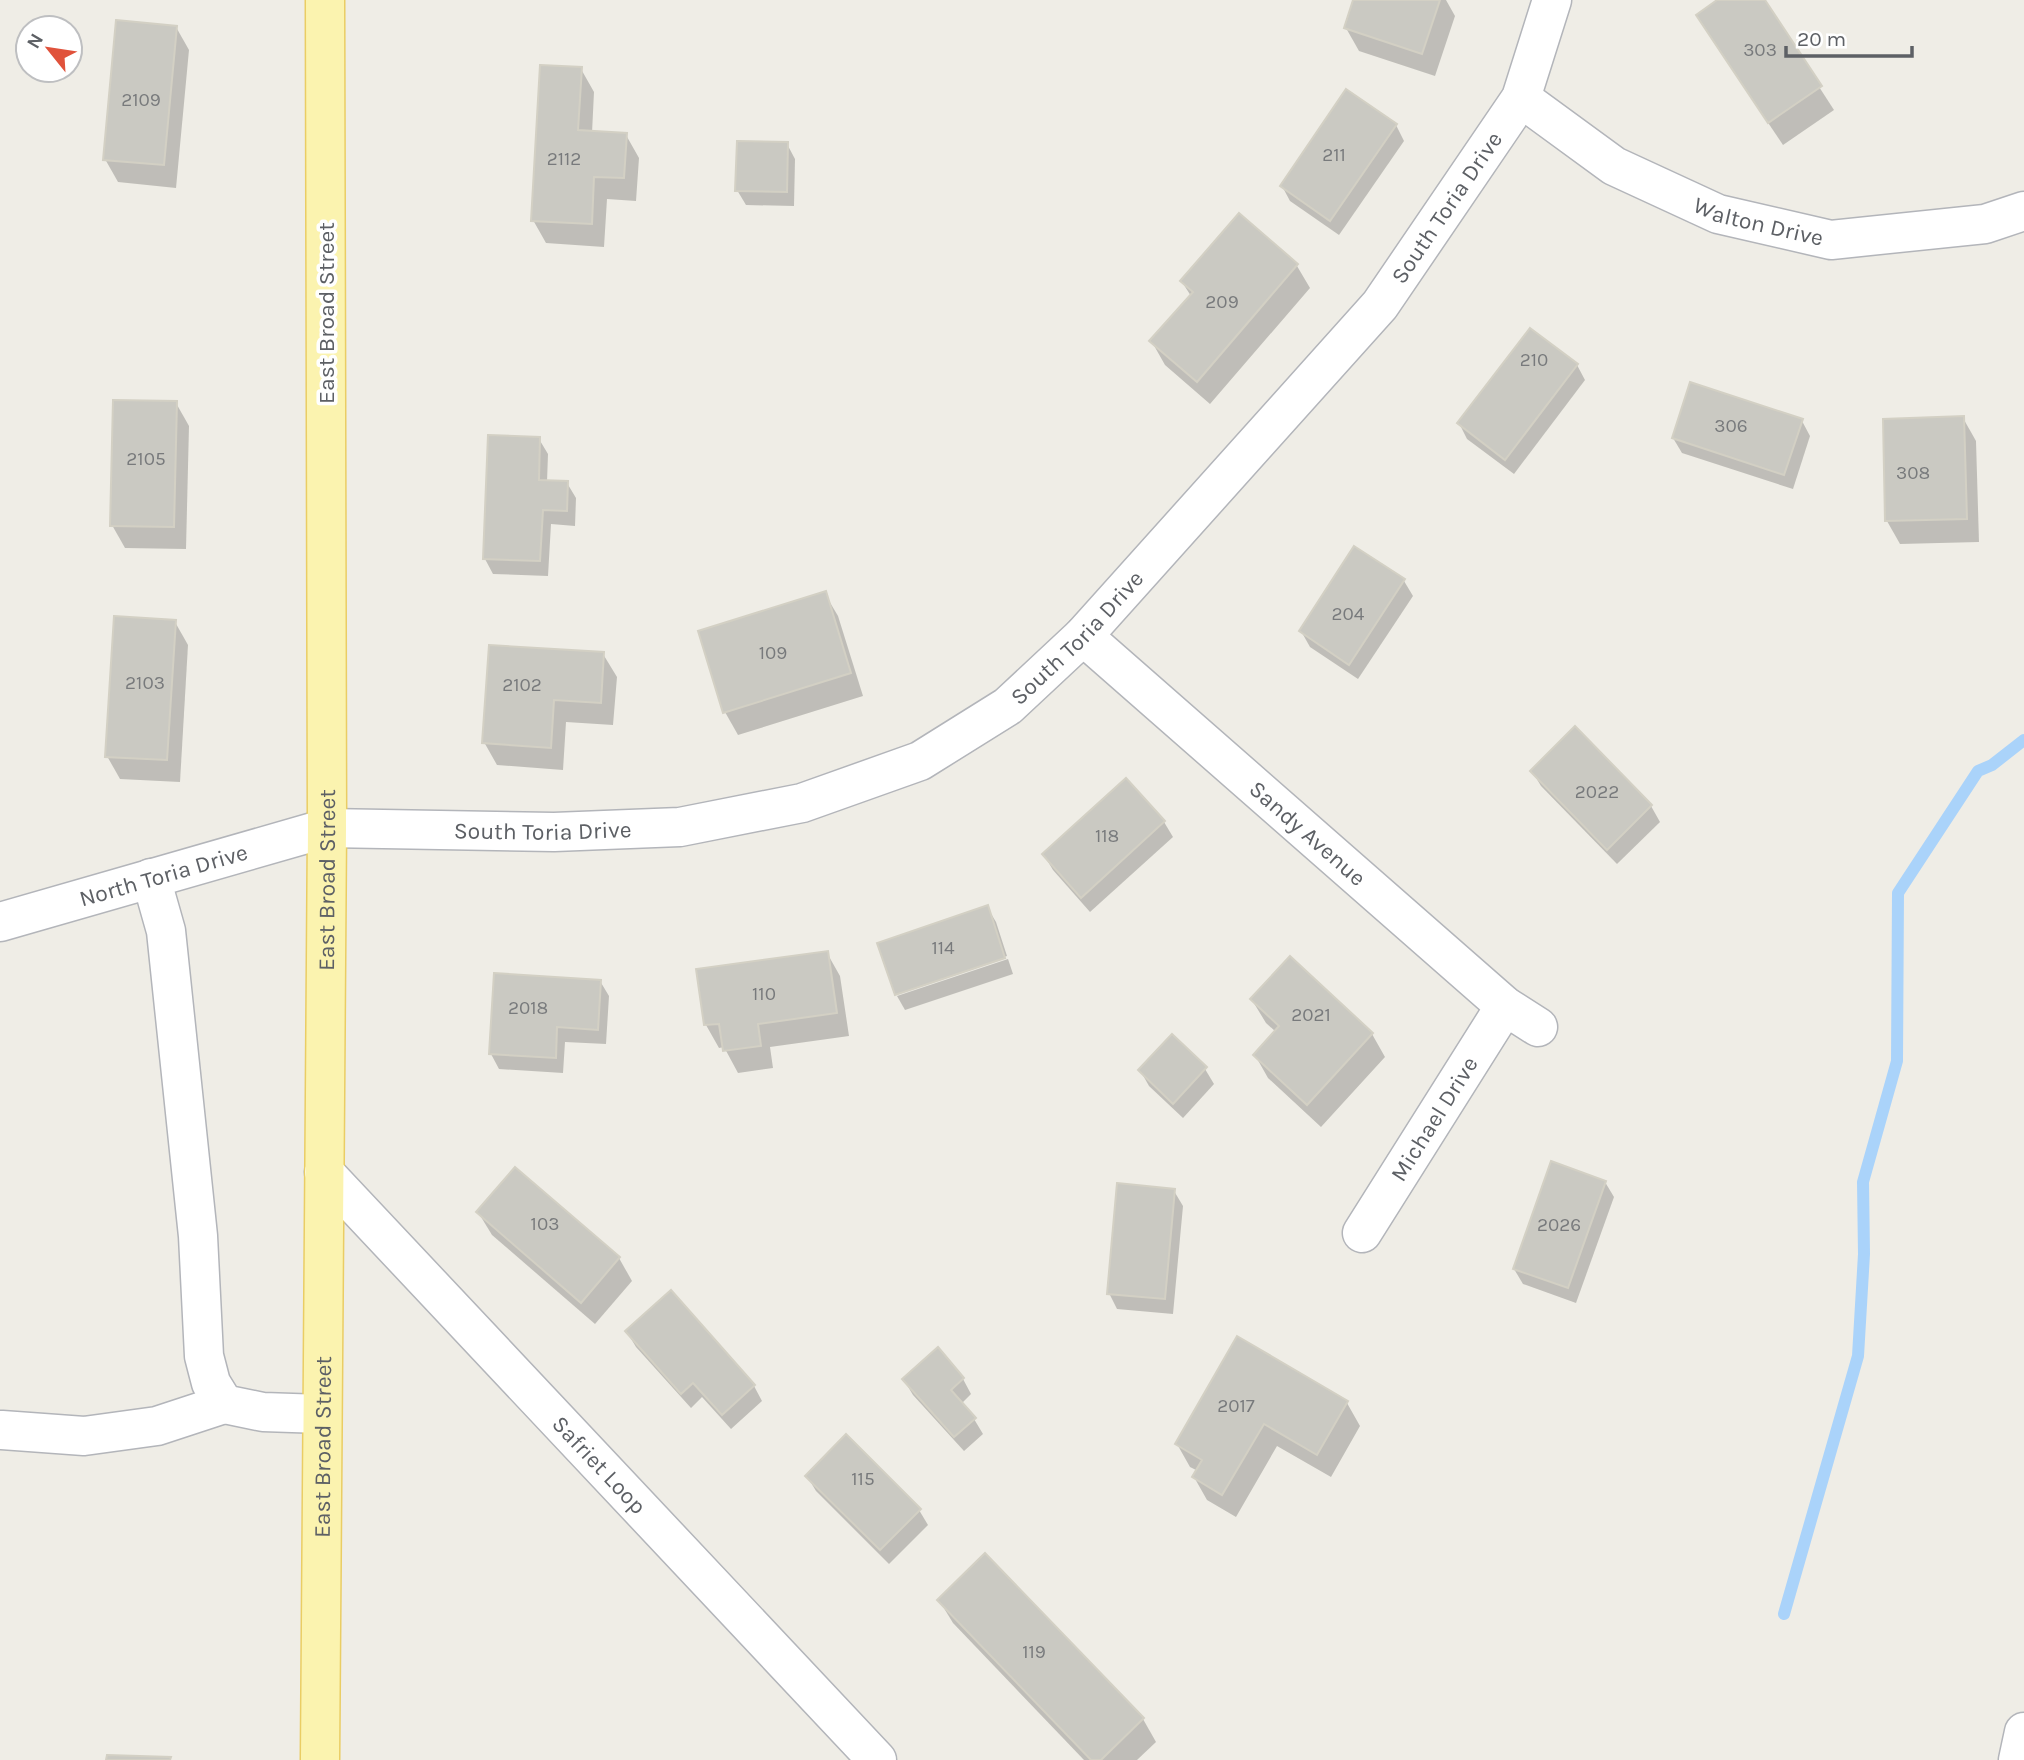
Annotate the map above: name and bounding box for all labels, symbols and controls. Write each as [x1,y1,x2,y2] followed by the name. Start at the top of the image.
[14,14,84,84] north arrow
[1786,14,1912,58] scale bar
[1797,27,1846,51] text: 20 m
[22,30,48,52] text: N
[1743,39,1777,61] house number: 303
[121,89,161,111] house number: 2109
[1386,127,1508,289] street label: South Toria Drive
[1322,144,1346,166] house number: 211
[547,148,581,170] house number: 2112
[1689,192,1826,252] street label: Walton Drive
[313,222,340,404] street label: East Broad Street
[1205,291,1239,313] house number: 209
[1520,349,1548,371] house number: 210
[1714,415,1748,437] house number: 306
[126,448,166,470] house number: 2105
[1896,462,1930,484] house number: 308
[1005,565,1149,711] street label: South Toria Drive
[1332,603,1365,625] house number: 204
[759,642,787,664] house number: 109
[125,672,165,694] house number: 2103
[502,674,542,696] house number: 2102
[1244,775,1371,892] street label: Sandy Avenue
[1575,781,1619,803] house number: 2022
[313,789,341,971] street label: East Broad Street
[454,816,632,846] street label: South Toria Drive
[1095,825,1119,847] house number: 118
[76,839,251,913] street label: North Toria Drive
[931,937,955,959] house number: 114
[752,983,776,1005] house number: 110
[508,997,548,1019] house number: 2018
[1291,1004,1331,1026] house number: 2021
[1385,1052,1484,1186] street label: Michael Drive
[531,1213,559,1235] house number: 103
[1537,1214,1581,1236] house number: 2026
[309,1356,337,1538] street label: East Broad Street
[1217,1395,1255,1417] house number: 2017
[546,1410,652,1520] street label: Safriet Loop
[851,1468,875,1490] house number: 115
[1022,1641,1046,1663] house number: 119

